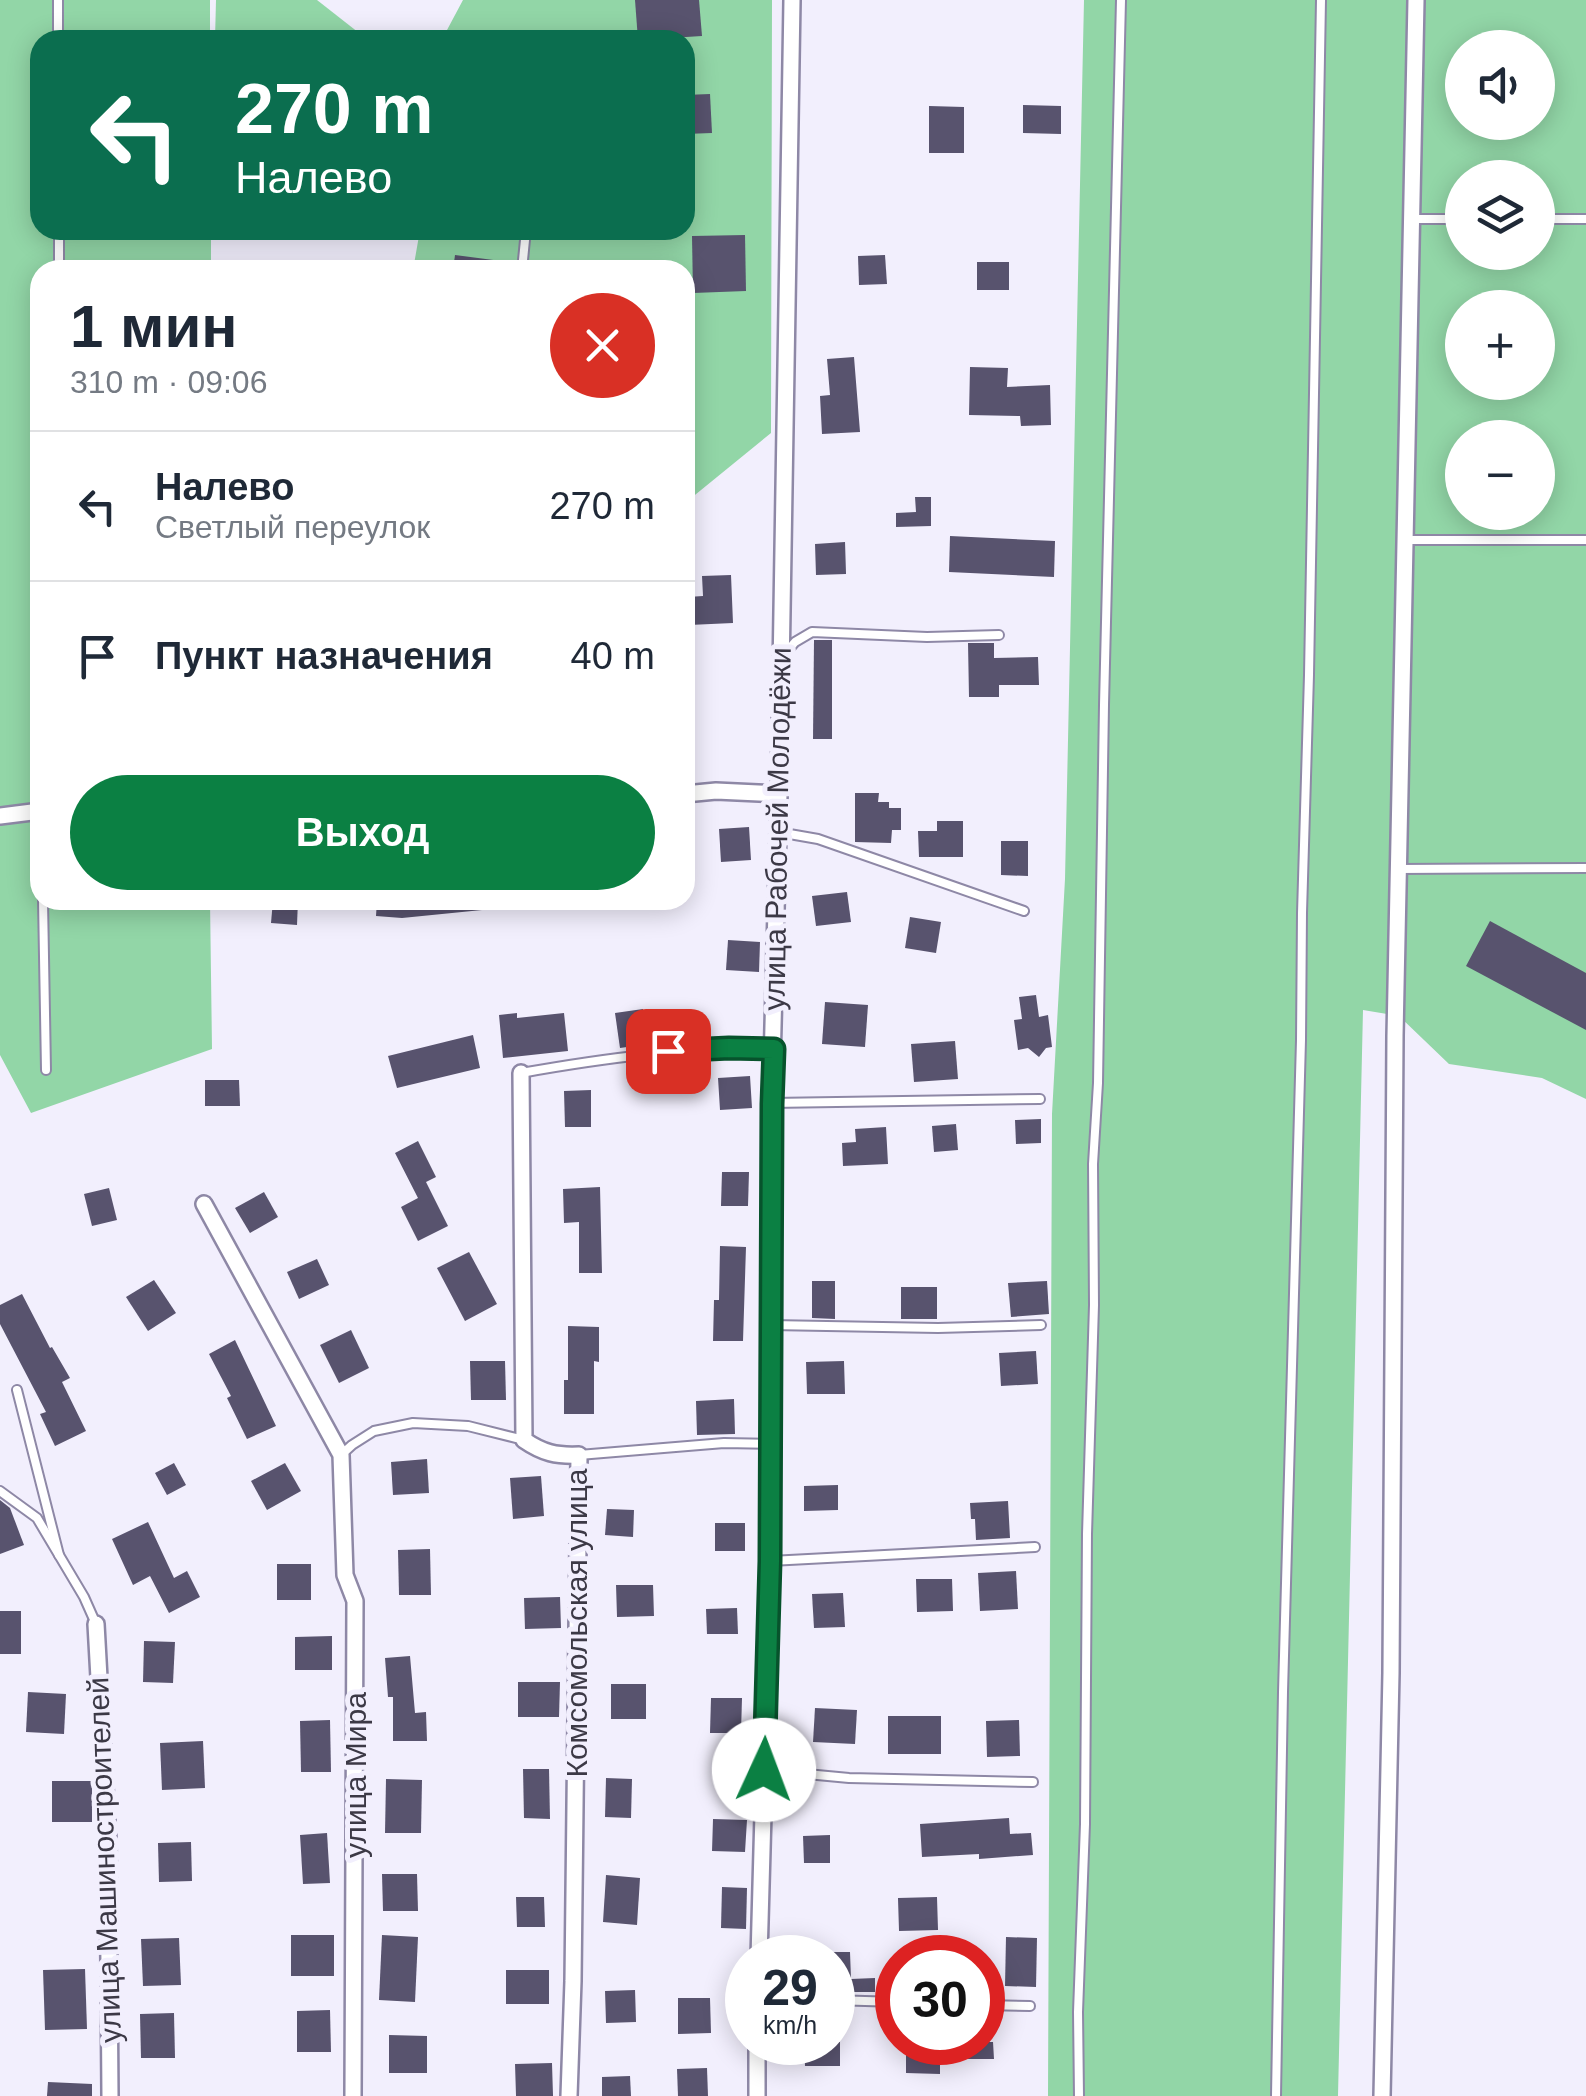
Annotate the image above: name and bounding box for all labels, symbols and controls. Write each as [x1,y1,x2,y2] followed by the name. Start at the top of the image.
[1445,30,1555,530] map controls
[1445,30,1555,140] button: sound
[70,70,200,200] icon: left
[235,70,433,148] text: 270 m
[235,152,392,203] text: Налево
[1445,160,1555,270] button: layers
[1445,290,1555,400] button: +
[70,293,238,360] text: 1 мин
[550,293,655,398] button: close
[70,364,267,400] text: 310 m · 09:06
[1445,420,1555,530] button: −
[155,466,294,508] text: Налево
[70,479,125,534] icon: left
[549,485,655,527] text: 270 m
[155,509,430,545] text: Светлый переулок
[70,629,125,684] icon: arrive
[155,635,493,677] text: Пункт назначения
[571,635,655,677] text: 40 m
[757,647,797,1011] street label: улица Рабочей Молодёжи
[70,775,655,890] button: Выход
[626,1009,711,1094] pin
[641,1024,696,1079] icon: arrive
[560,1468,593,1778] street label: Комсомольская улица
[81,1677,127,2043] street label: улица Машиностроителей
[339,1692,372,1858] street label: улица Мира
[712,1718,816,1822] position arrow
[875,1935,1005,2065] speed limit sign: 30
[762,1960,818,2016] text: 29
[763,2011,817,2039] text: km/h

